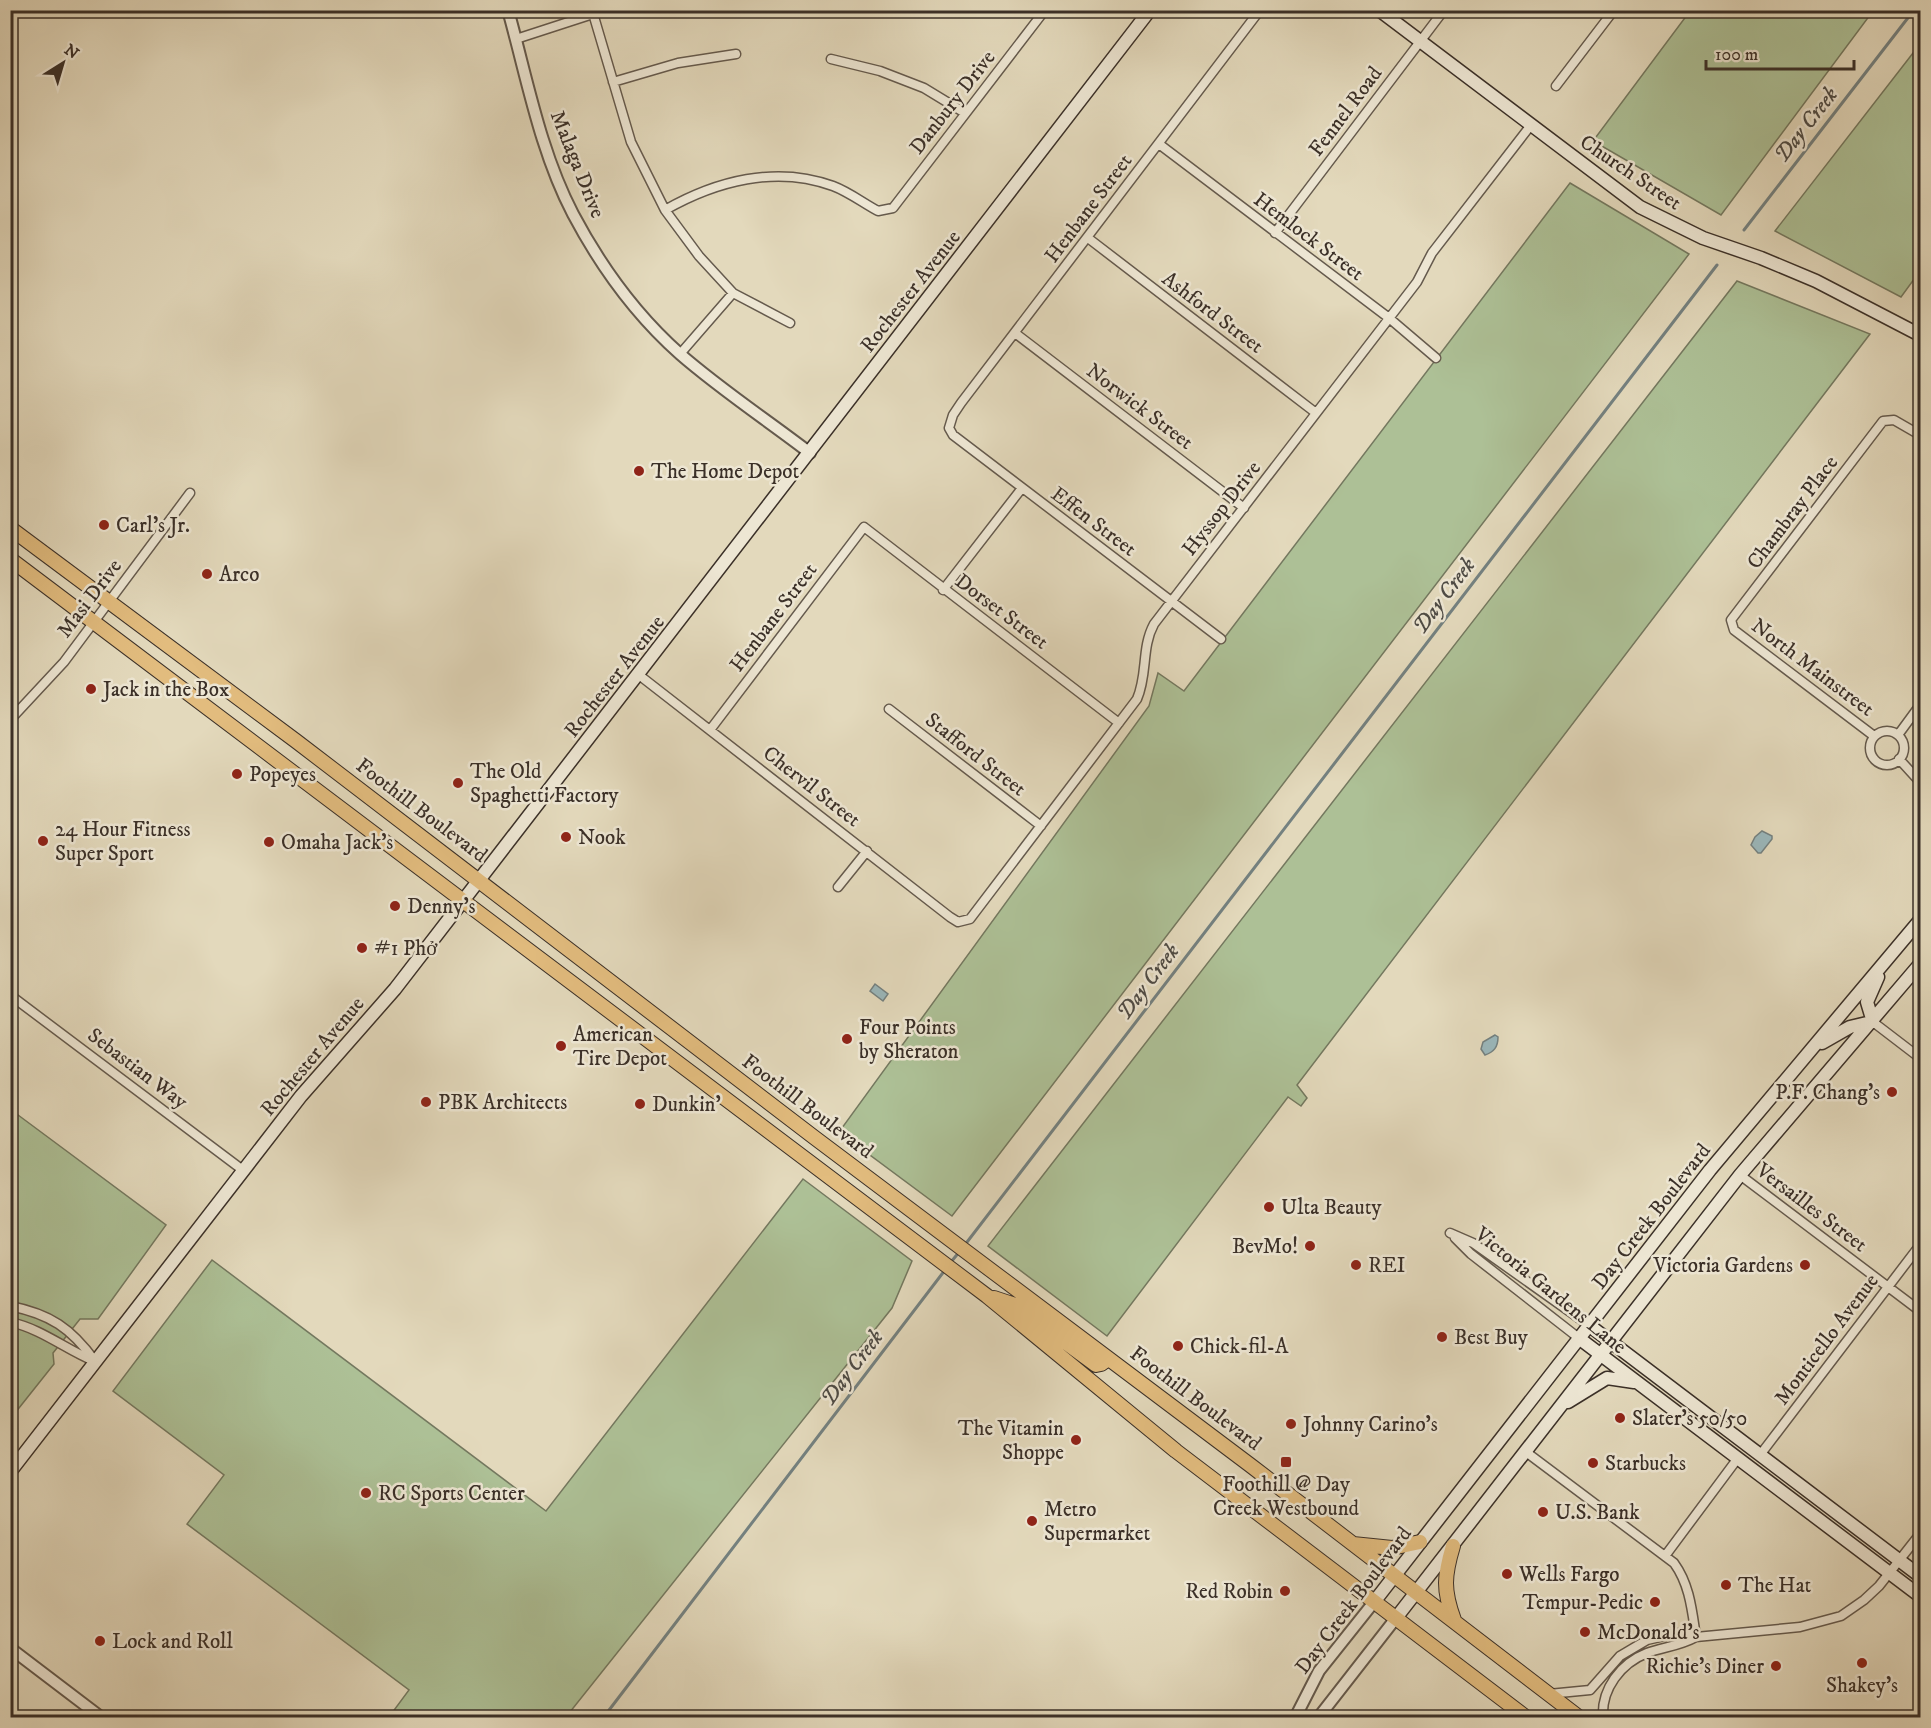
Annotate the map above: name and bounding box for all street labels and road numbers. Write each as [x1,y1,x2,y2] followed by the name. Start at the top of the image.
[904,45,1002,160] street label: Danbury Drive
[1304,61,1388,162] street label: Fennel Road
[544,107,611,222] street label: Malaga Drive
[1575,129,1686,216] street label: Church Street
[1039,149,1138,268] street label: Henbane Street
[1248,187,1369,287] street label: Hemlock Street
[855,225,967,358] street label: Rochester Avenue
[1156,266,1269,360] street label: Ashford Street
[1081,358,1198,456] street label: Norwick Street
[1742,450,1844,575] street label: Chambray Place
[1177,456,1267,561] street label: Hyssop Drive
[1045,481,1142,563] street label: Effen Street
[52,554,128,643] street label: Masi Drive
[724,558,823,677] street label: Henbane Street
[950,568,1053,656] street label: Dorset Street
[559,610,671,743] street label: Rochester Avenue
[1746,613,1879,723] street label: North Mainstreet
[920,707,1031,802] street label: Stafford Street
[757,741,866,833] street label: Chervil Street
[351,753,493,869] street label: Foothill Boulevard
[255,991,371,1122] street label: Rochester Avenue
[82,1023,193,1116] street label: Sebastian Way
[737,1049,879,1165] street label: Foothill Boulevard
[1587,1138,1717,1295] street label: Day Creek Boulevard
[1750,1157,1872,1258] street label: Versailles Street
[1468,1221,1632,1360] street label: Victoria Gardens Lane
[1769,1269,1885,1410] street label: Monticello Avenue
[1125,1341,1267,1457] street label: Foothill Boulevard
[1290,1521,1418,1679] street label: Day Creek Boulevard

